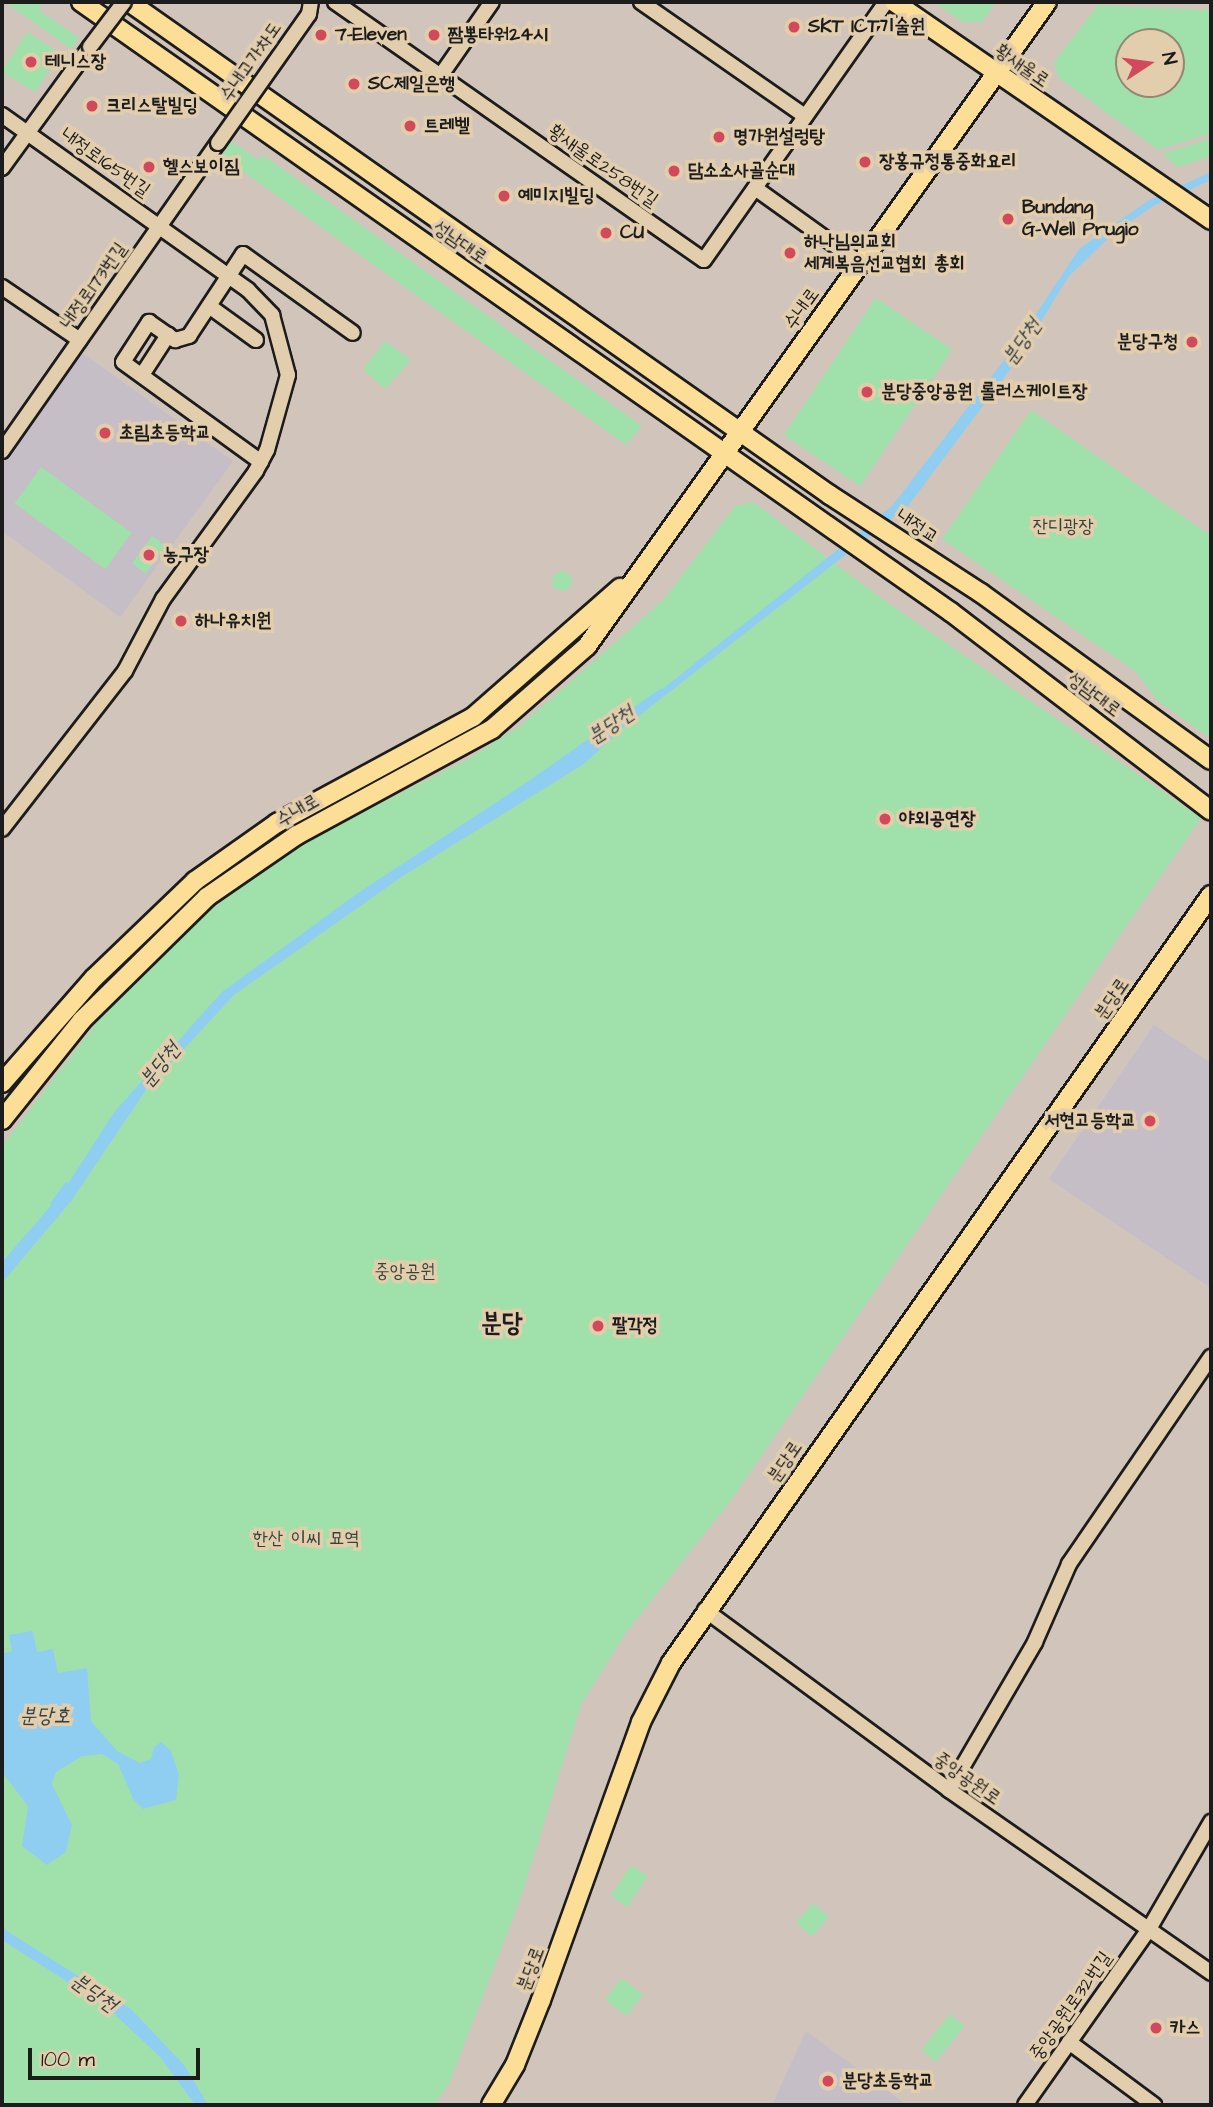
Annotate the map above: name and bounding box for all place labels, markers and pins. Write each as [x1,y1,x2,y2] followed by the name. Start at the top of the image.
[808,16,925,38] place label: SKT ICT기술원
[786,19,802,35] marker: SKT ICT기술원
[335,24,407,46] place label: 7-Eleven
[448,24,548,46] place label: 짬뽕타워24시
[313,27,329,43] marker: 7-Eleven
[426,27,442,43] marker: 짬뽕타워24시
[45,51,106,73] place label: 테니스장
[23,54,39,70] marker: 테니스장
[368,73,455,95] place label: SC제일은행
[346,76,362,92] marker: SC제일은행
[106,95,198,117] place label: 크리스탈빌딩
[84,98,100,114] marker: 크리스탈빌딩
[424,115,470,137] place label: 트레벨
[402,118,418,134] marker: 트레벨
[733,126,825,148] place label: 명가원설렁탕
[711,129,727,145] marker: 명가원설렁탕
[879,151,1017,173] place label: 장홍규정통중화요리
[857,154,873,170] marker: 장홍규정통중화요리
[163,156,239,178] place label: 헬스보이짐
[141,159,157,175] marker: 헬스보이짐
[688,160,795,182] place label: 담소소사골순대
[666,163,682,179] marker: 담소소사골순대
[518,185,594,207] place label: 예미지빌딩
[496,188,512,204] marker: 예미지빌딩
[1022,197,1138,241] place label: Bundang G-Well Prugio
[1000,211,1016,227] marker: Bundang G-Well Prugio
[620,222,644,244] place label: CU
[598,225,614,241] marker: CU
[804,231,964,275] place label: 하나님의교회 세계복음선교협회 총회
[782,245,798,261] marker: 하나님의교회 세계복음선교협회 총회
[1117,331,1178,353] place label: 분당구청
[1184,334,1200,350] marker: 분당구청
[881,381,1087,403] place label: 분당중앙공원 롤러스케이트장
[859,384,875,400] marker: 분당중앙공원 롤러스케이트장
[119,422,211,444] place label: 초림초등학교
[97,425,113,441] marker: 초림초등학교
[163,544,209,566] place label: 농구장
[141,547,157,563] marker: 농구장
[195,610,271,632] place label: 하나유치원
[173,613,189,629] marker: 하나유치원
[899,808,975,830] place label: 야외공연장
[877,811,893,827] marker: 야외공연장
[1044,1110,1136,1132] place label: 서현고등학교
[1142,1113,1158,1129] marker: 서현고등학교
[612,1315,658,1337] place label: 팔각정
[590,1318,606,1334] marker: 팔각정
[1170,2017,1201,2039] place label: 카스
[1148,2020,1164,2036] marker: 카스
[842,2070,934,2092] place label: 분당초등학교
[820,2073,836,2089] marker: 분당초등학교

